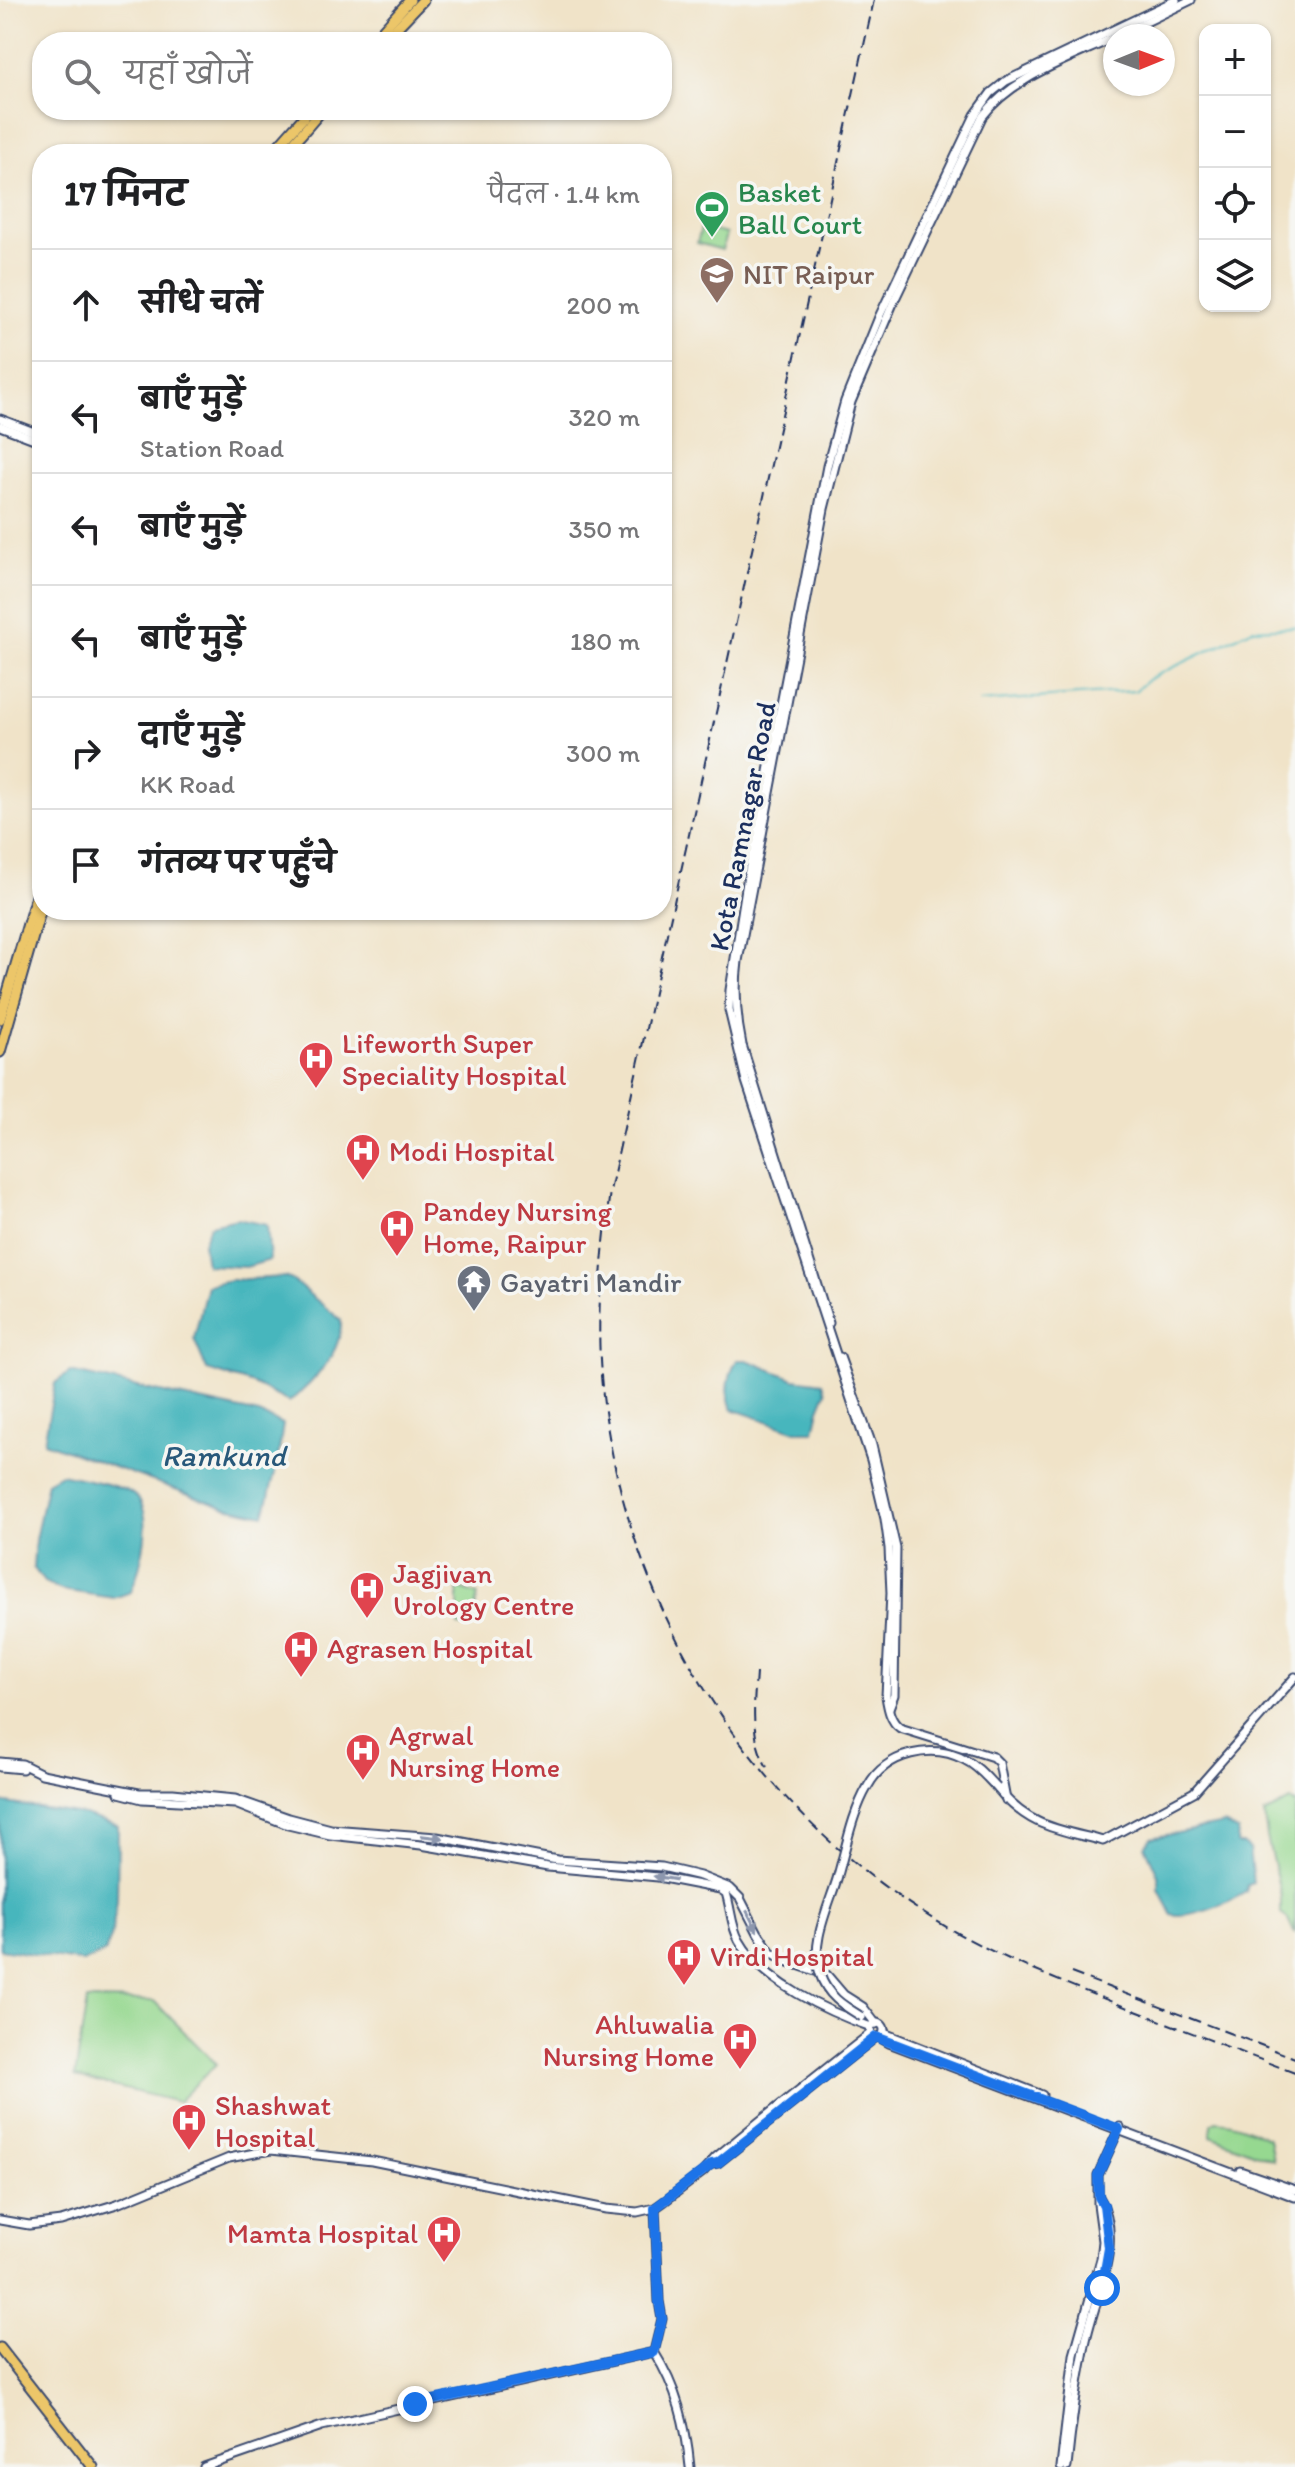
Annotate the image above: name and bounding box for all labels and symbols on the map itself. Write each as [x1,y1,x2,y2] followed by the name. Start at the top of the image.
[1103,24,1175,96] north arrow
[738,175,862,241] place label: Basket Ball Court
[693,189,731,239] sports icon: Basket Ball Court
[698,255,736,305] school or university icon: NIT Raipur
[743,257,875,291] place label: NIT Raipur
[701,698,783,954] street label: Kota Ramnagar Road
[342,1026,567,1092] place label: Lifeworth Super Speciality Hospital
[297,1040,335,1090] hospital icon: Lifeworth Super Speciality Hospital
[344,1132,382,1182] hospital icon: Modi Hospital
[389,1134,555,1168] place label: Modi Hospital
[423,1194,612,1260] place label: Pandey Nursing Home, Raipur
[378,1208,416,1258] hospital icon: Pandey Nursing Home, Raipur
[455,1263,493,1313] temple icon: Gayatri Mandir
[500,1265,681,1299] place label: Gayatri Mandir
[162,1437,289,1474] water label: Ramkund
[393,1556,574,1622] place label: Jagjivan Urology Centre
[348,1570,386,1620] hospital icon: Jagjivan Urology Centre
[282,1629,320,1679] hospital icon: Agrasen Hospital
[327,1631,533,1665] place label: Agrasen Hospital
[389,1718,560,1784] place label: Agrwal Nursing Home
[344,1732,382,1782] hospital icon: Agrwal Nursing Home
[420,1831,445,1844] one-way arrow
[653,1871,678,1884] one-way arrow
[745,1910,759,1933] one-way arrow
[665,1937,703,1987] hospital icon: Virdi Hospital
[710,1939,874,1973] place label: Virdi Hospital
[543,2007,714,2073] place label: Ahluwalia Nursing Home
[721,2021,759,2071] hospital icon: Ahluwalia Nursing Home
[215,2088,331,2154] place label: Shashwat Hospital
[170,2102,208,2152] hospital icon: Shashwat Hospital
[425,2214,463,2264] hospital icon: Mamta Hospital
[227,2216,418,2250] place label: Mamta Hospital
[1084,2270,1120,2306] route start
[397,2386,433,2422] route end

